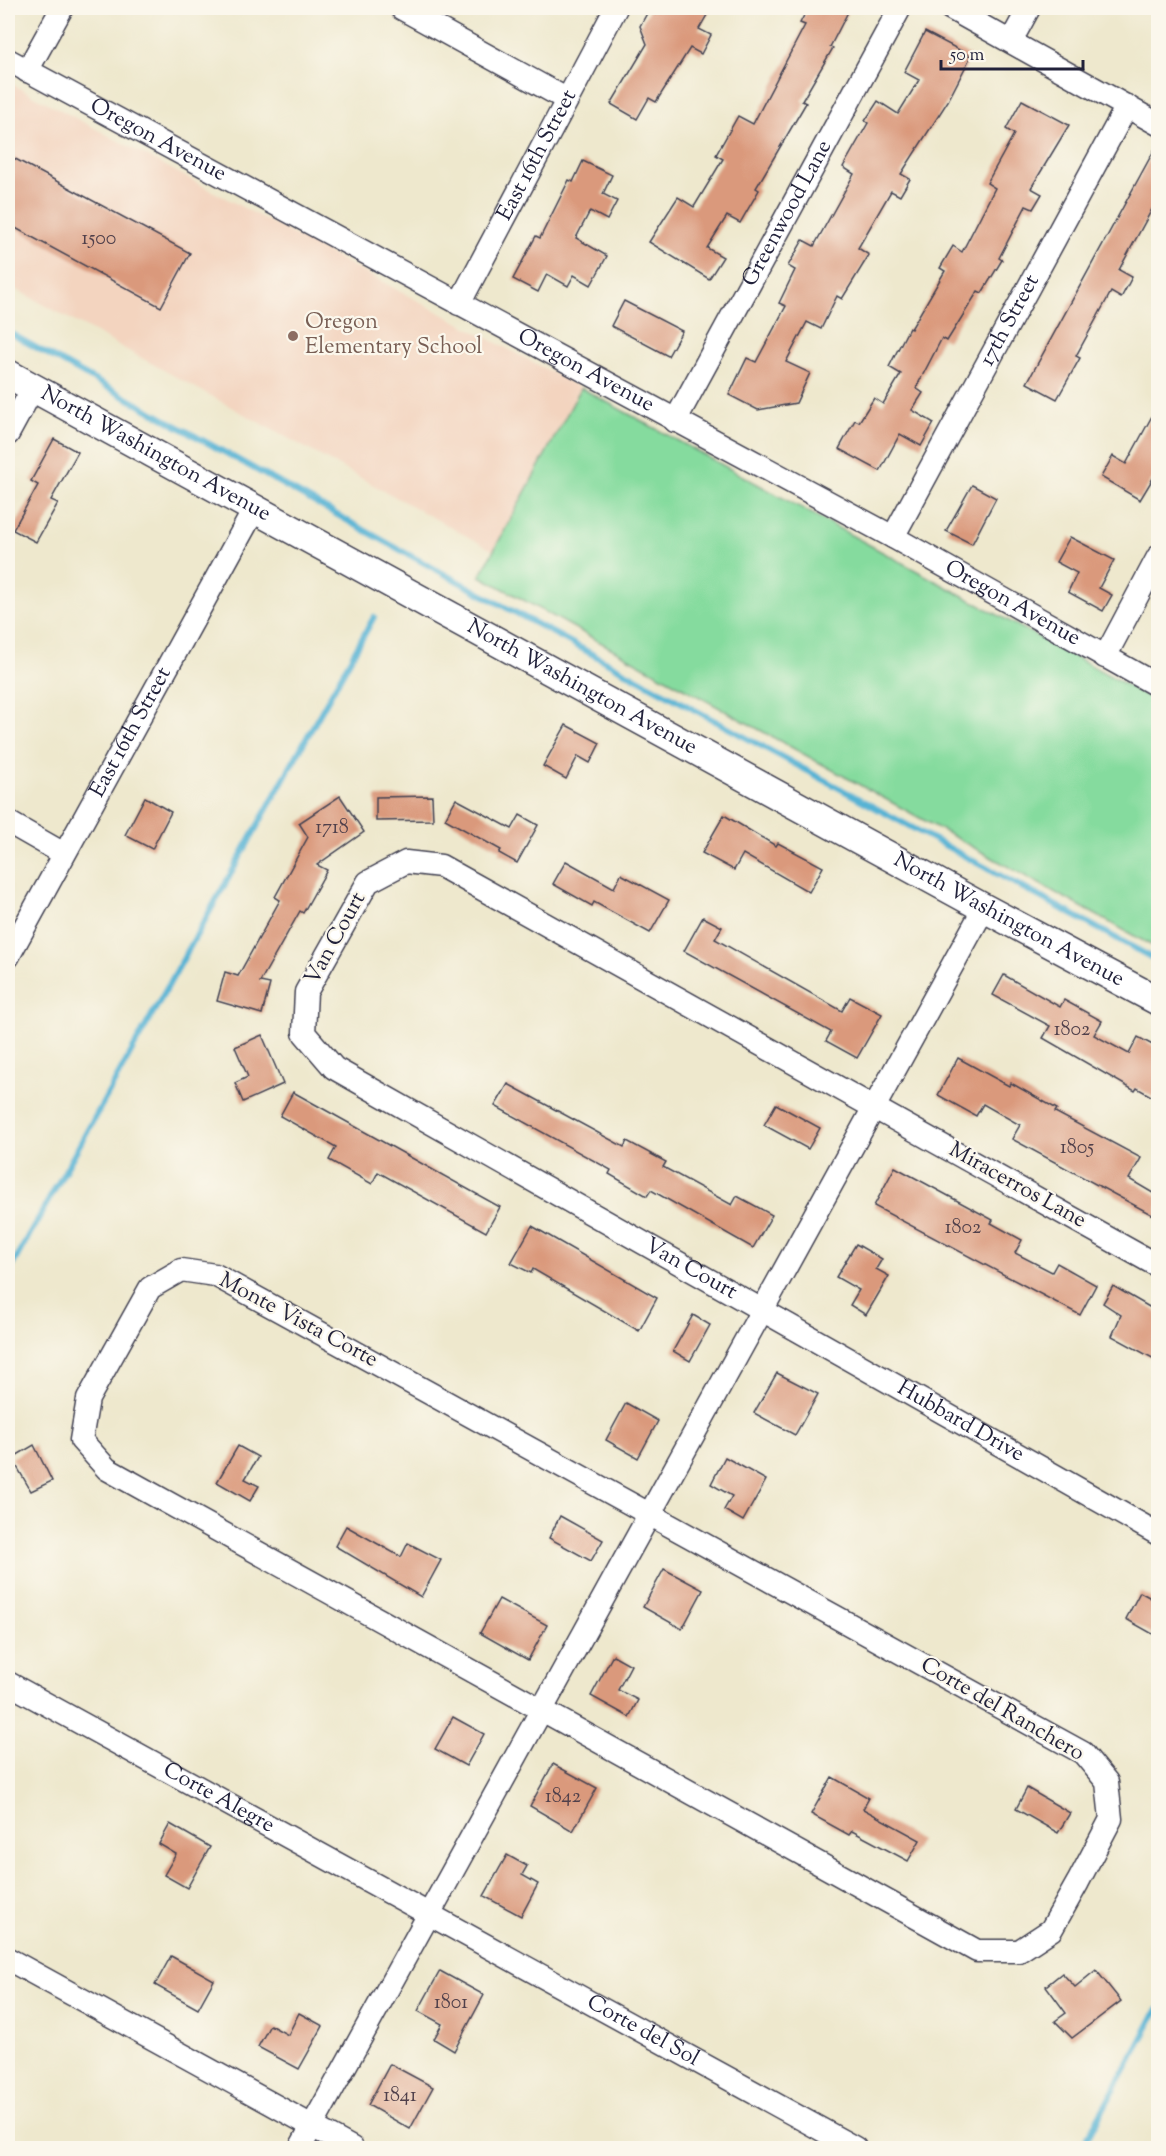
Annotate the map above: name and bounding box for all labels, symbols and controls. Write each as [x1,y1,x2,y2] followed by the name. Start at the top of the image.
[941,33,1084,71] scale bar
[949,43,985,69] text: 50 m
[490,84,586,227] street label: East 16th Street
[83,91,232,191] street label: Oregon Avenue
[735,135,841,293] street label: Greenwood Lane
[82,225,116,254] house number: 1500
[972,269,1049,373] street label: 17th Street
[305,307,482,364] place label: Oregon Elementary School
[511,321,660,421] street label: Oregon Avenue
[286,329,300,343] marker: Oregon Elementary School
[34,379,276,531] street label: North Washington Avenue
[938,553,1086,655] street label: Oregon Avenue
[461,612,703,764] street label: North Washington Avenue
[83,661,180,804] street label: East 16th Street
[315,814,349,843] house number: 1718
[887,845,1130,996] street label: North Washington Avenue
[297,886,375,991] street label: Van Court
[1054,1016,1090,1045] house number: 1802
[1060,1134,1094,1163] house number: 1805
[942,1135,1092,1237] street label: Miracerros Lane
[945,1214,981,1243] house number: 1802
[638,1230,743,1309] street label: Van Court
[213,1266,383,1376] street label: Monte Vista Corte
[891,1373,1030,1471] street label: Hubbard Drive
[914,1650,1090,1770] street label: Corte del Ranchero
[157,1755,280,1842] street label: Corte Alegre
[545,1783,581,1812] house number: 1842
[580,1987,705,2075] street label: Corte del Sol
[434,1989,468,2018] house number: 1801
[383,2082,417,2111] house number: 1841

